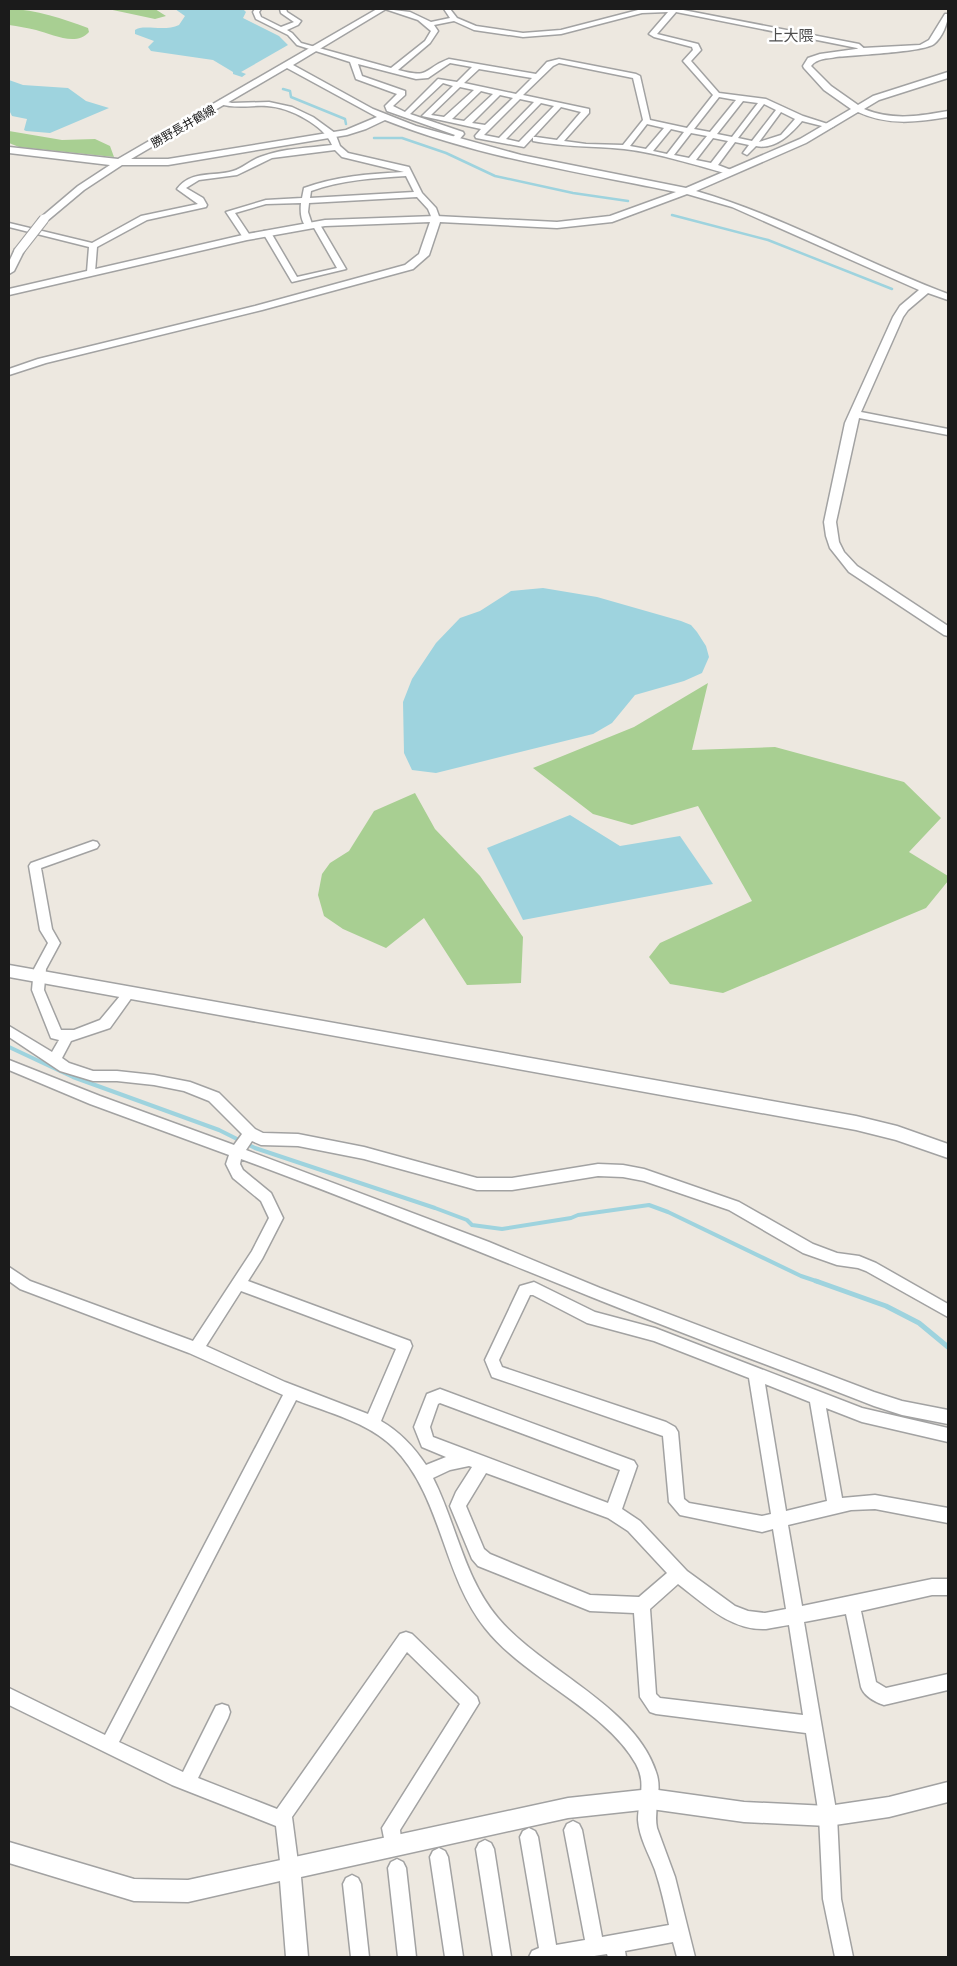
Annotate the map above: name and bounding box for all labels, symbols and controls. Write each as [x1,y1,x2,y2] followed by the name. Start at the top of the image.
[768,26,814,45] district label: 上大隈
[148,102,218,150] street label: 勝野長井鶴線

